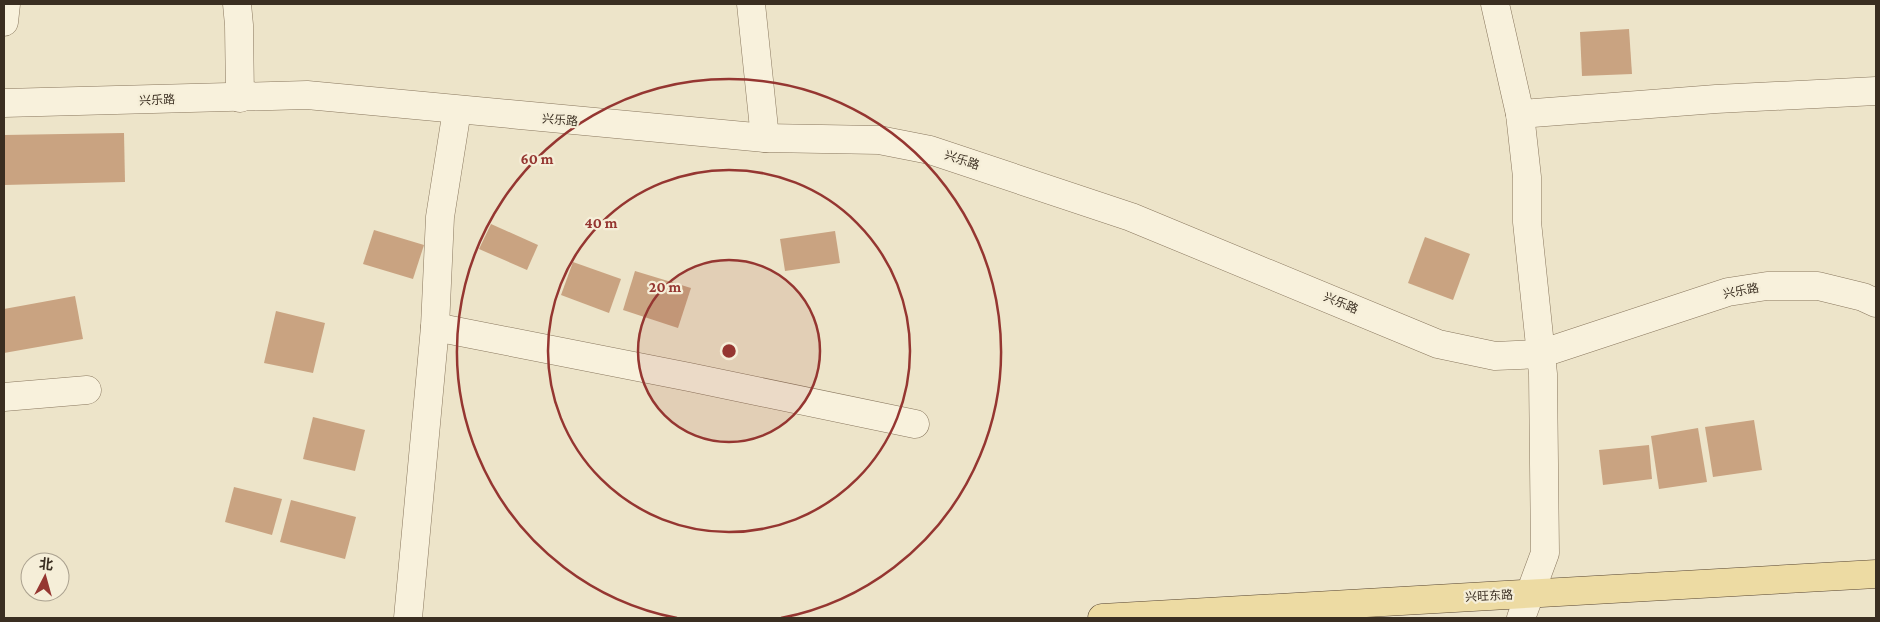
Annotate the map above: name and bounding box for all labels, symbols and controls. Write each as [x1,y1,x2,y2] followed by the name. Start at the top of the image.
[139,92,175,108] street label: 兴乐路
[541,111,579,129] street label: 兴乐路
[943,148,981,172] street label: 兴乐路
[521,151,554,167] text: 60 m
[585,215,618,231] text: 40 m
[649,279,681,295] text: 20 m
[1722,281,1760,301] street label: 兴乐路
[1322,290,1360,316] street label: 兴乐路
[720,342,738,360] centre of rings
[20,552,70,602] north arrow
[39,555,54,573] text: 北
[1465,588,1513,604] street label: 兴旺东路

